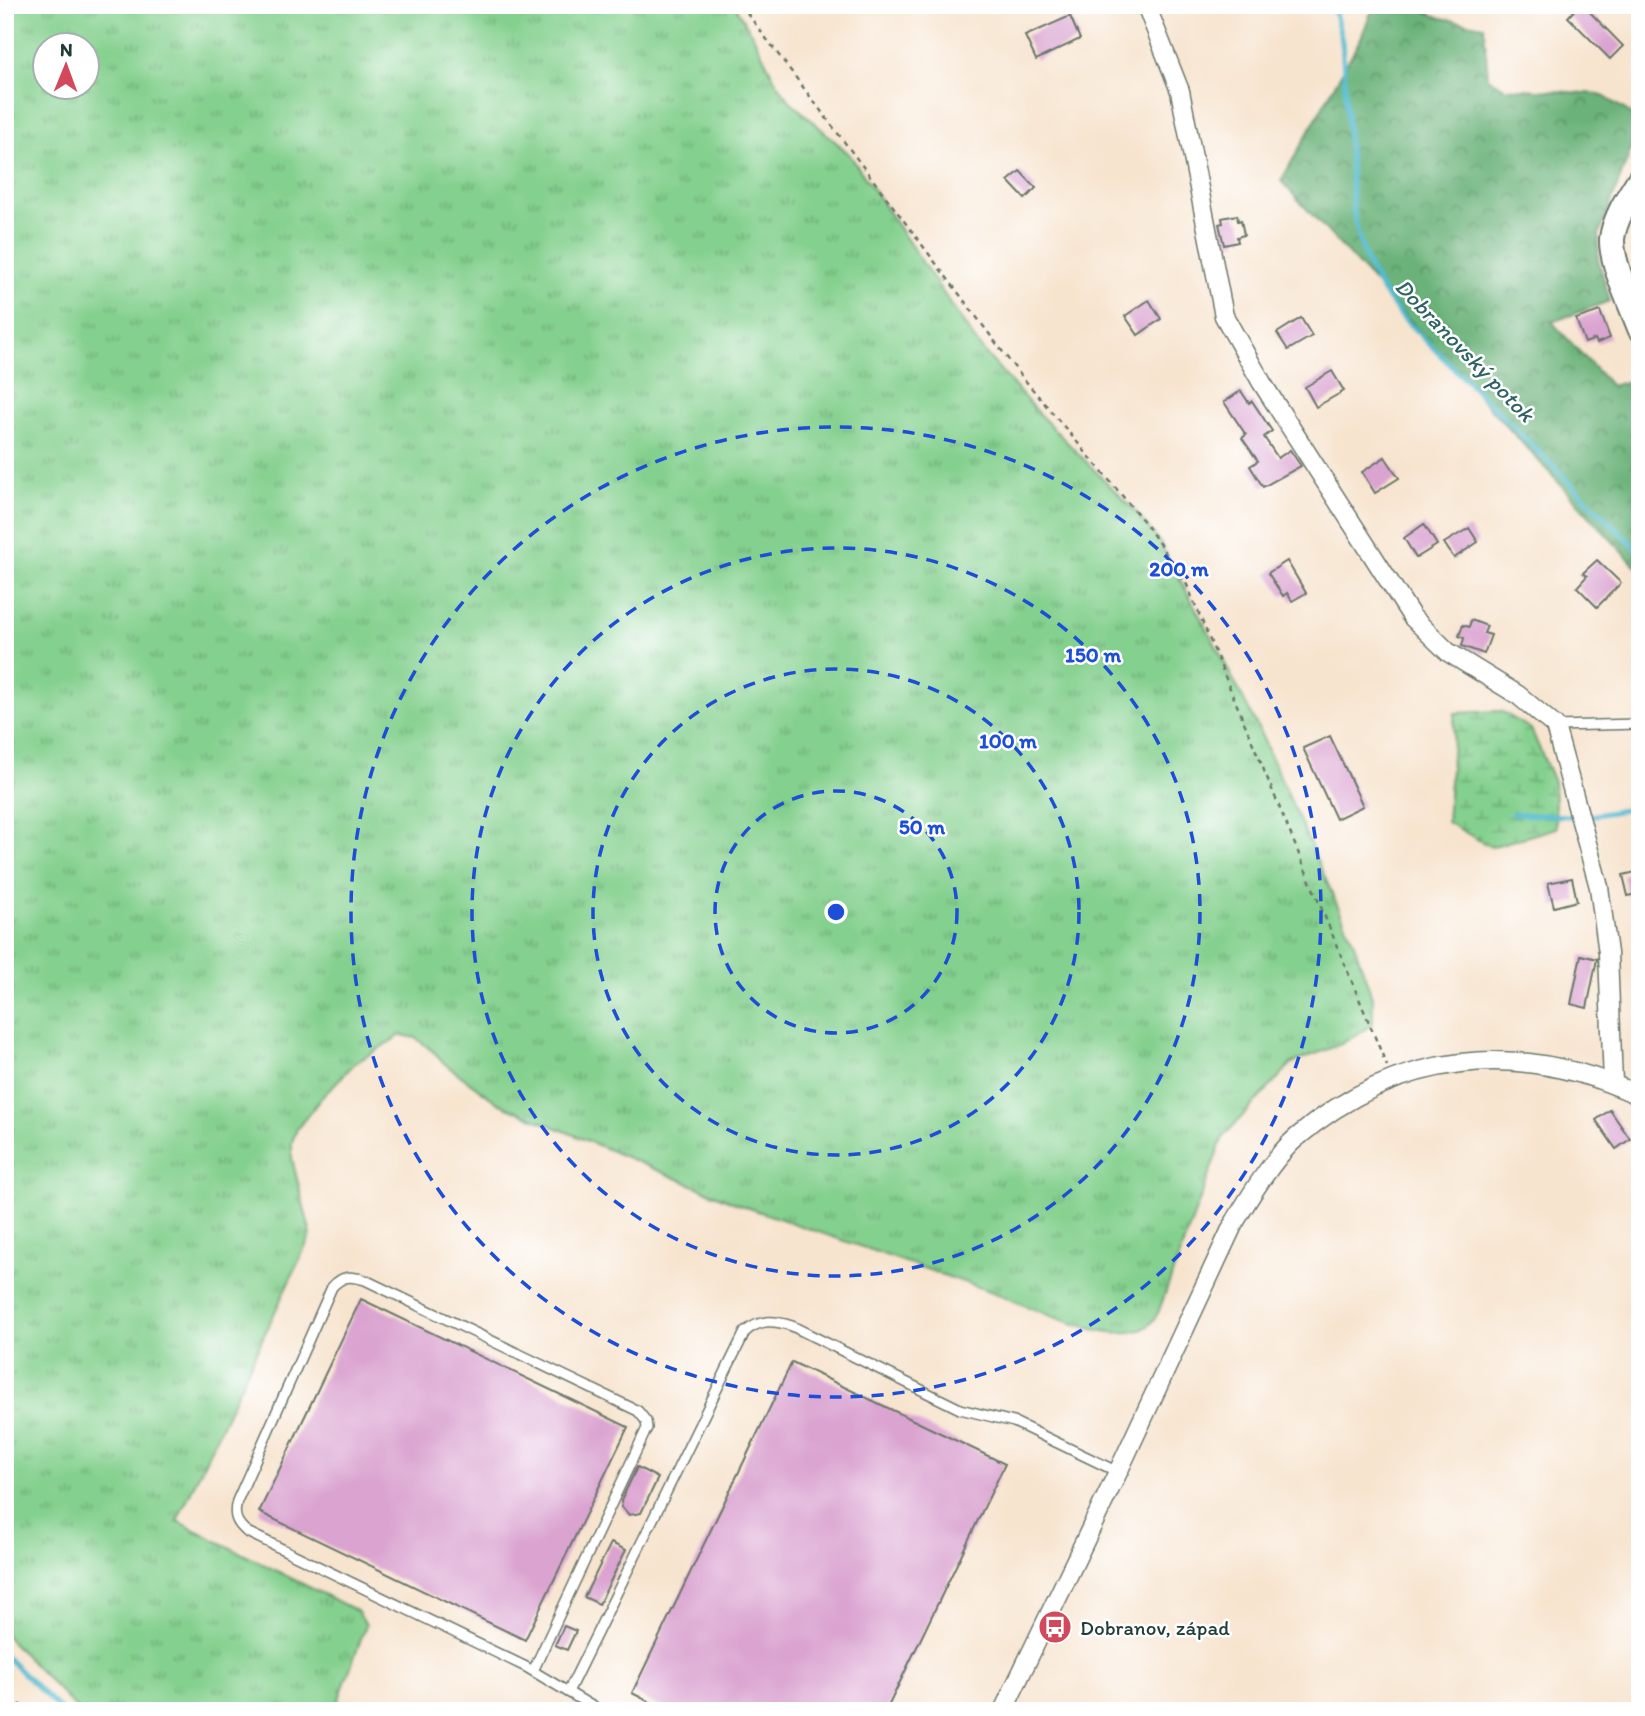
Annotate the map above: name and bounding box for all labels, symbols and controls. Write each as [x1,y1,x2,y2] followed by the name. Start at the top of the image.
[32,32,102,102] north arrow
[60,38,73,61] text: N
[1389,272,1541,428] water label: Dobranovský potok
[1149,556,1209,581] text: 200 m
[1065,642,1121,667] text: 150 m
[979,728,1037,753] text: 100 m
[899,814,946,839] text: 50 m
[824,900,848,924] centre of rings
[1036,1608,1074,1646] bus stop icon: Dobranov, západ
[1080,1615,1230,1640] place label: Dobranov, západ

